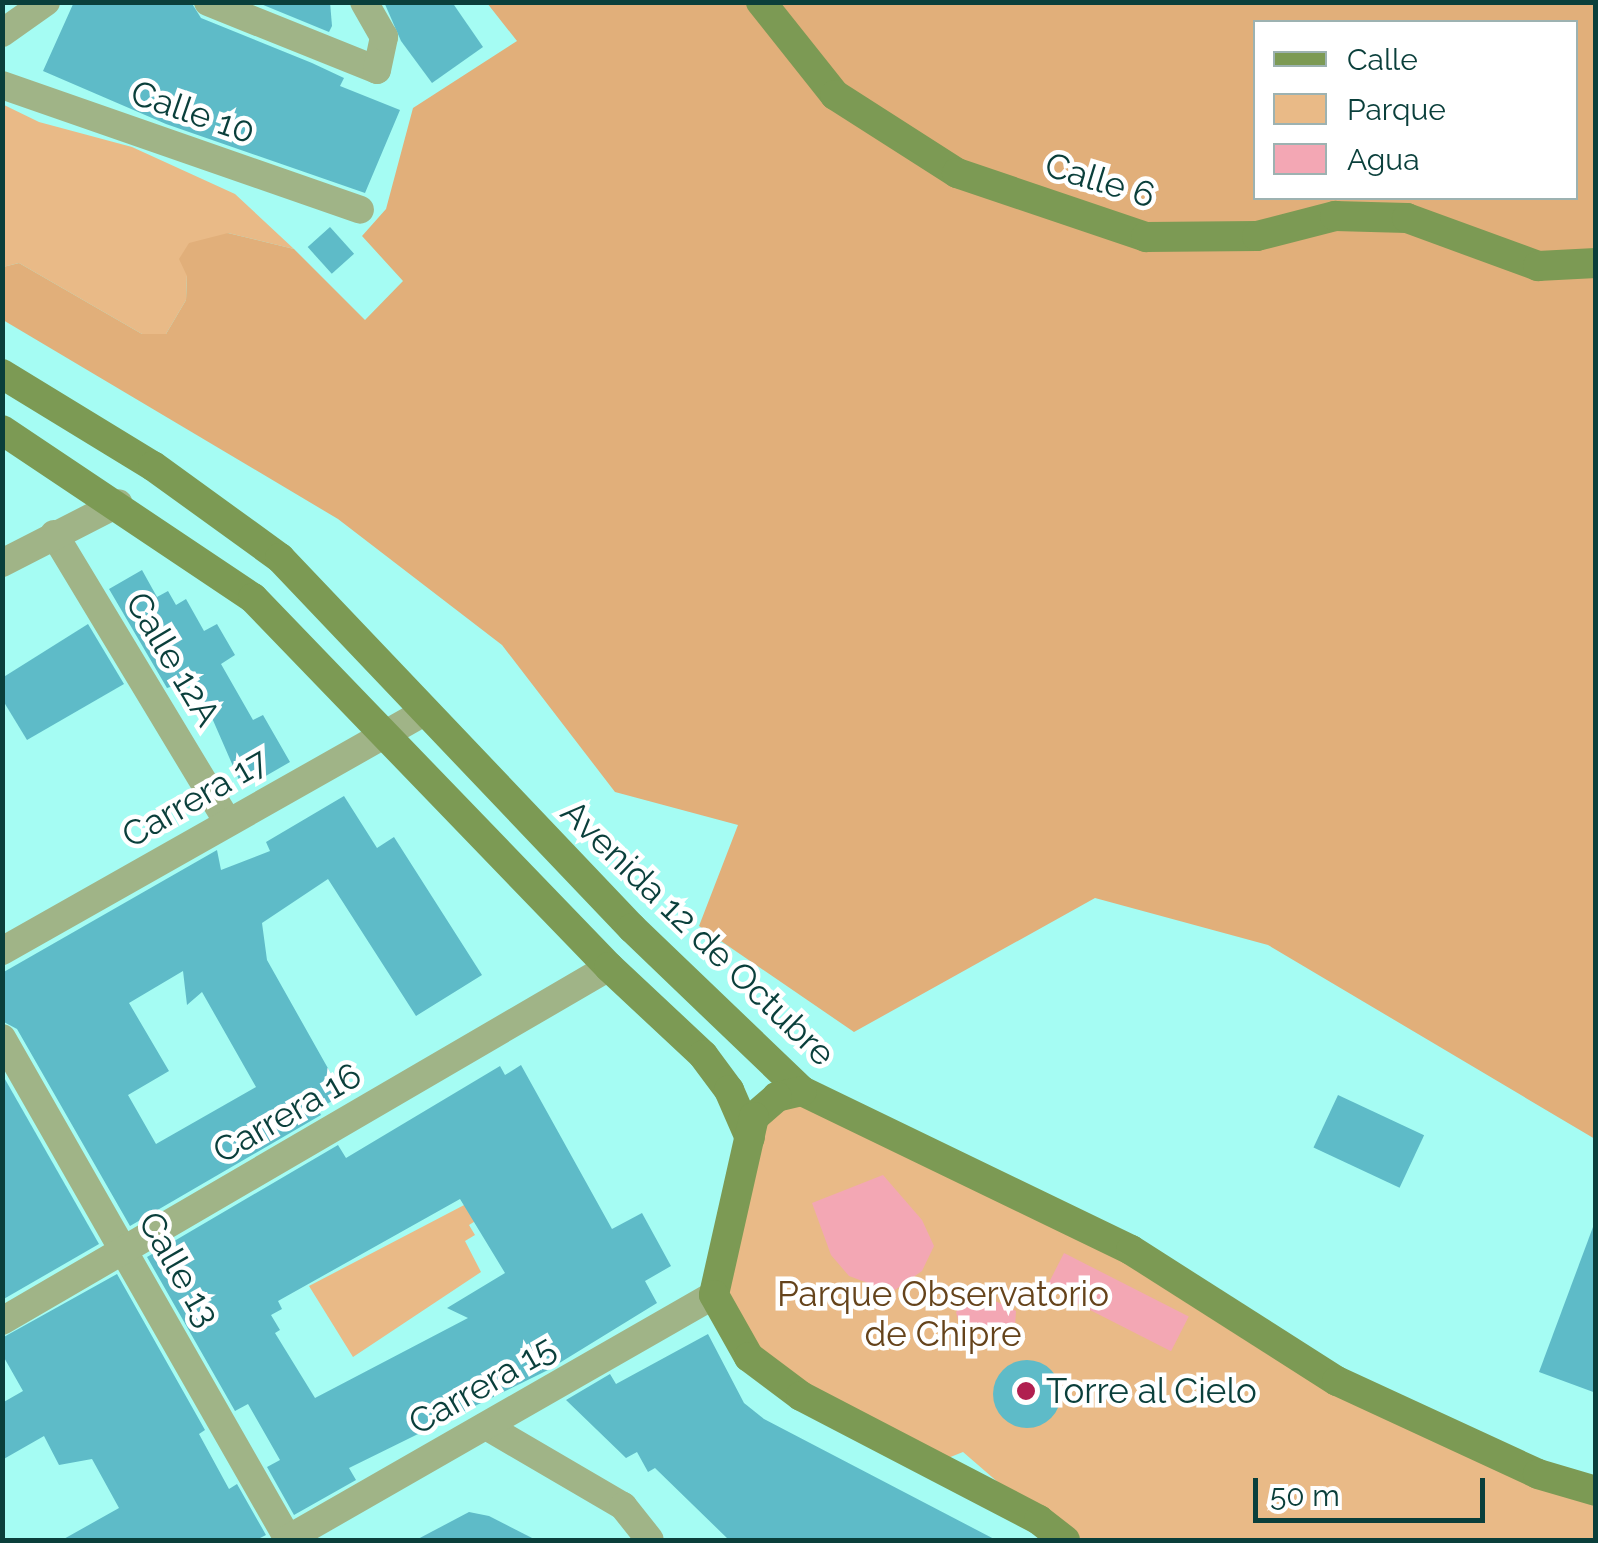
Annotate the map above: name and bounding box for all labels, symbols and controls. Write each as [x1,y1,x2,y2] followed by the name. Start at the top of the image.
[1253,20,1578,200] legend
[1347,42,1418,77] text: Calle
[126,71,260,153] street label: Calle 10
[1347,92,1446,127] text: Parque
[1347,142,1420,177] text: Agua
[1040,143,1160,217] street label: Calle 6
[117,585,229,733] street label: Calle 12A
[115,739,275,857] street label: Carrera 17
[552,791,844,1075] street label: Avenida 12 de Octubre
[206,1054,368,1172] street label: Carrera 16
[129,1204,229,1334] street label: Calle 13
[777,1273,1109,1355] park label: Parque Observatorio de Chipre
[401,1326,563,1444] street label: Carrera 15
[1046,1370,1258,1412] place label: Torre al Cielo
[1015,1380,1037,1402] marker: Torre al Cielo
[1258,1458,1490,1520] scale bar
[1270,1478,1340,1513] text: 50 m

